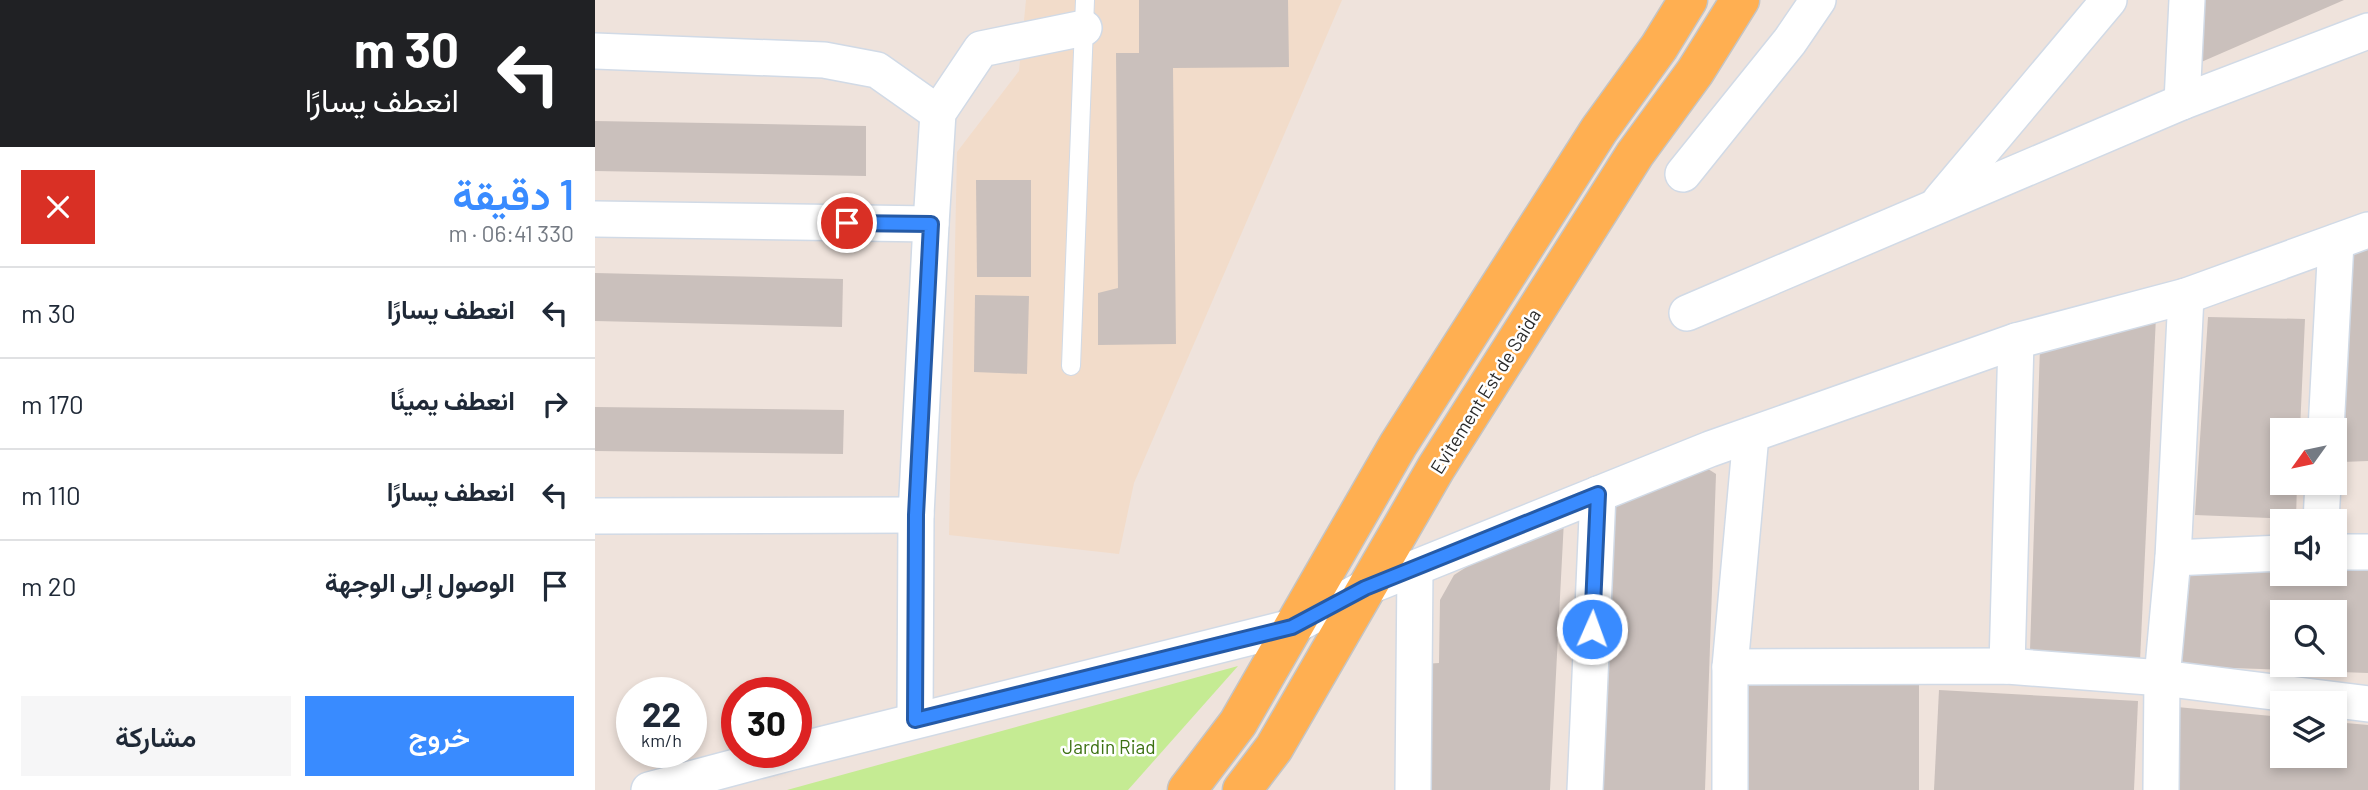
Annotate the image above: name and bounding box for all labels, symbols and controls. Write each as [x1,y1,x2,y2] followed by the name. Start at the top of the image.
[354,19,459,78] text: 30 m
[483,28,574,119] icon: left
[305,80,459,118] text: انعطف يسارًا
[452,168,574,218] text: 1 دقيقة
[21,170,95,244] button: close
[817,193,877,253] pin
[828,204,866,242] icon: arrive
[448,219,574,247] text: 330 m · 06:41
[387,293,515,324] text: انعطف يسارًا
[536,294,574,332] icon: left
[21,297,76,328] text: 30 m
[1425,304,1545,478] street label: Evitement Est de Saida
[390,384,515,415] text: انعطف يمينًا
[536,385,574,423] icon: right
[21,388,84,419] text: 170 m
[2270,418,2347,495] north arrow
[2270,418,2347,768] map controls
[387,475,515,506] text: انعطف يسارًا
[536,476,574,514] icon: left
[21,479,81,510] text: 110 m
[2270,509,2347,586] button: sound
[325,566,515,597] text: الوصول إلى الوجهة
[536,567,574,605] icon: arrive
[21,570,76,601] text: 20 m
[1555,592,1629,666] position arrow
[2270,600,2347,677] button: search
[721,677,812,768] speed limit sign: 30
[2270,691,2347,768] button: layers
[642,692,681,734] text: 22
[21,696,291,776] button: مشاركة
[305,696,574,776] button: خروج
[641,729,682,751] text: km/h
[1062,735,1156,758] park label: Jardin Riad

